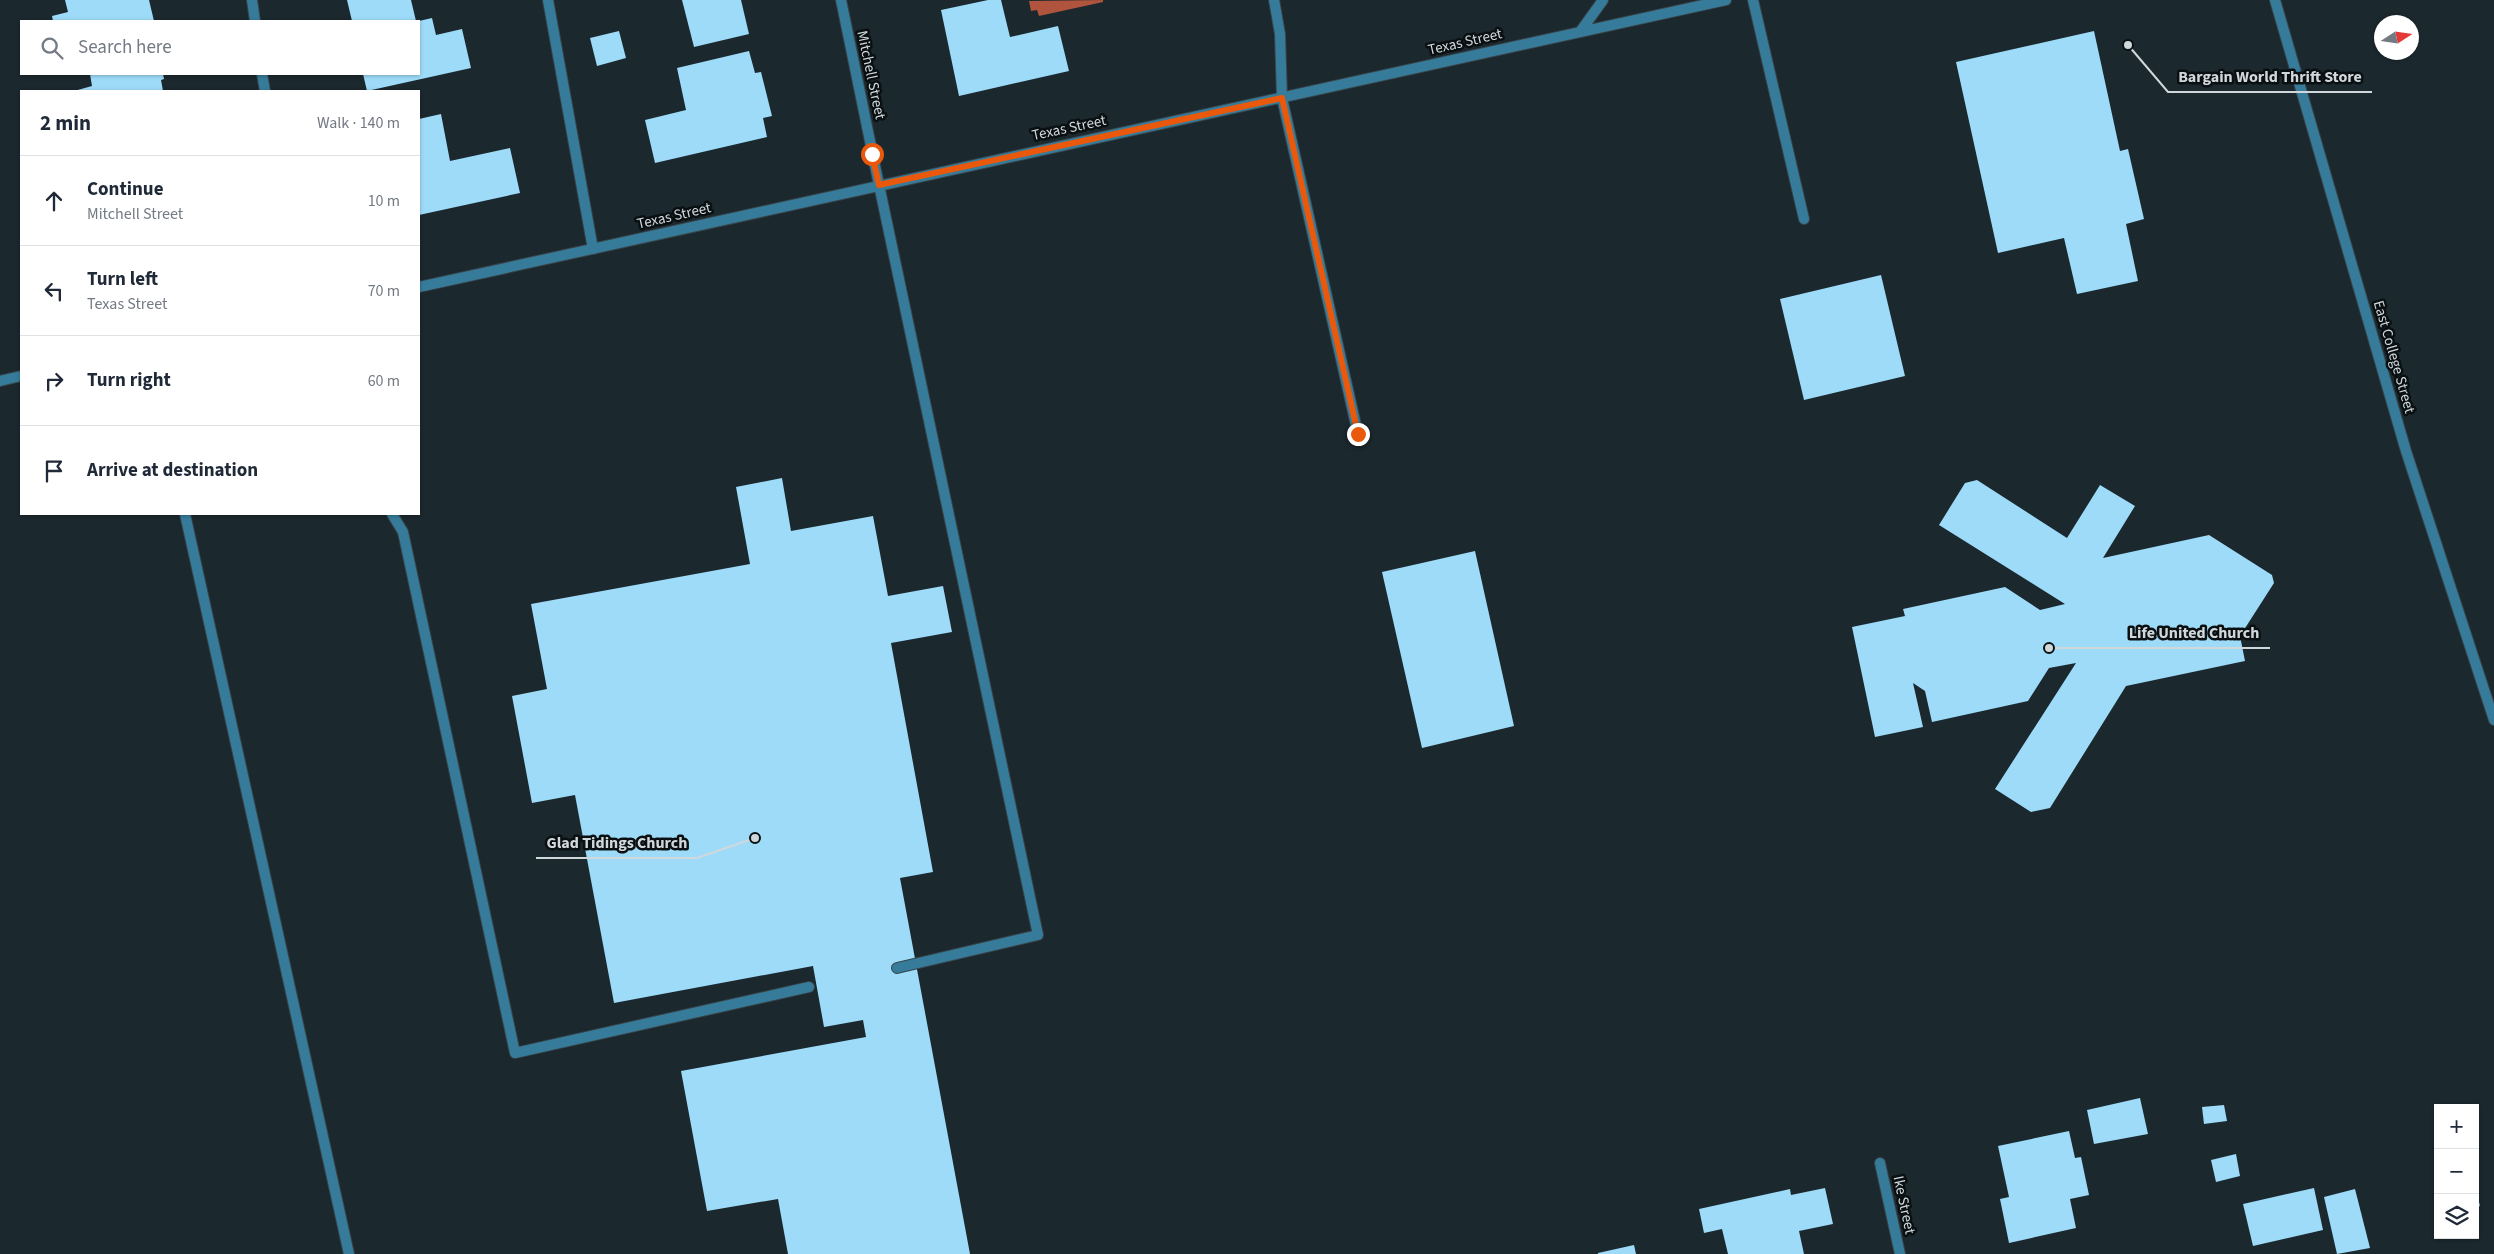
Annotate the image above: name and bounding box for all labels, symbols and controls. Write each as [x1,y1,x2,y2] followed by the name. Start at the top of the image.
[2374,15,2419,60] north arrow
[20,20,420,75] search box
[1426,23,1504,61] street label: Texas Street
[851,29,891,121] street label: Mitchell Street
[38,34,66,62] icon: search
[78,34,172,61] text: Search here
[2168,61,2372,92] callout: Bargain World Thrift Store
[2178,66,2362,88] text: Bargain World Thrift Store
[40,108,91,138] text: 2 min
[1030,110,1108,146] street label: Texas Street
[317,112,400,134] text: Walk · 140 m
[861,143,884,166] route start
[87,176,164,203] text: Continue
[40,187,68,215] icon: ahead
[368,190,400,212] text: 10 m
[635,197,713,235] street label: Texas Street
[87,203,183,225] text: Mitchell Street
[87,266,158,293] text: Turn left
[40,277,68,305] icon: left
[368,280,400,302] text: 70 m
[87,293,167,315] text: Texas Street
[2368,298,2420,416] street label: East College Street
[40,367,68,395] icon: right
[87,367,171,394] text: Turn right
[368,370,400,392] text: 60 m
[1347,423,1370,446] route end
[40,457,68,485] icon: arrive
[87,457,258,484] text: Arrive at destination
[2119,617,2270,648] callout: Life United Church
[2129,622,2259,644] text: Life United Church
[536,827,697,858] callout: Glad Tidings Church
[547,832,687,854] text: Glad Tidings Church
[2434,1104,2479,1239] map controls
[2434,1104,2479,1149] button: +
[2434,1149,2479,1194] button: −
[1888,1174,1920,1236] street label: Ike Street
[2434,1194,2479,1239] button: layers

